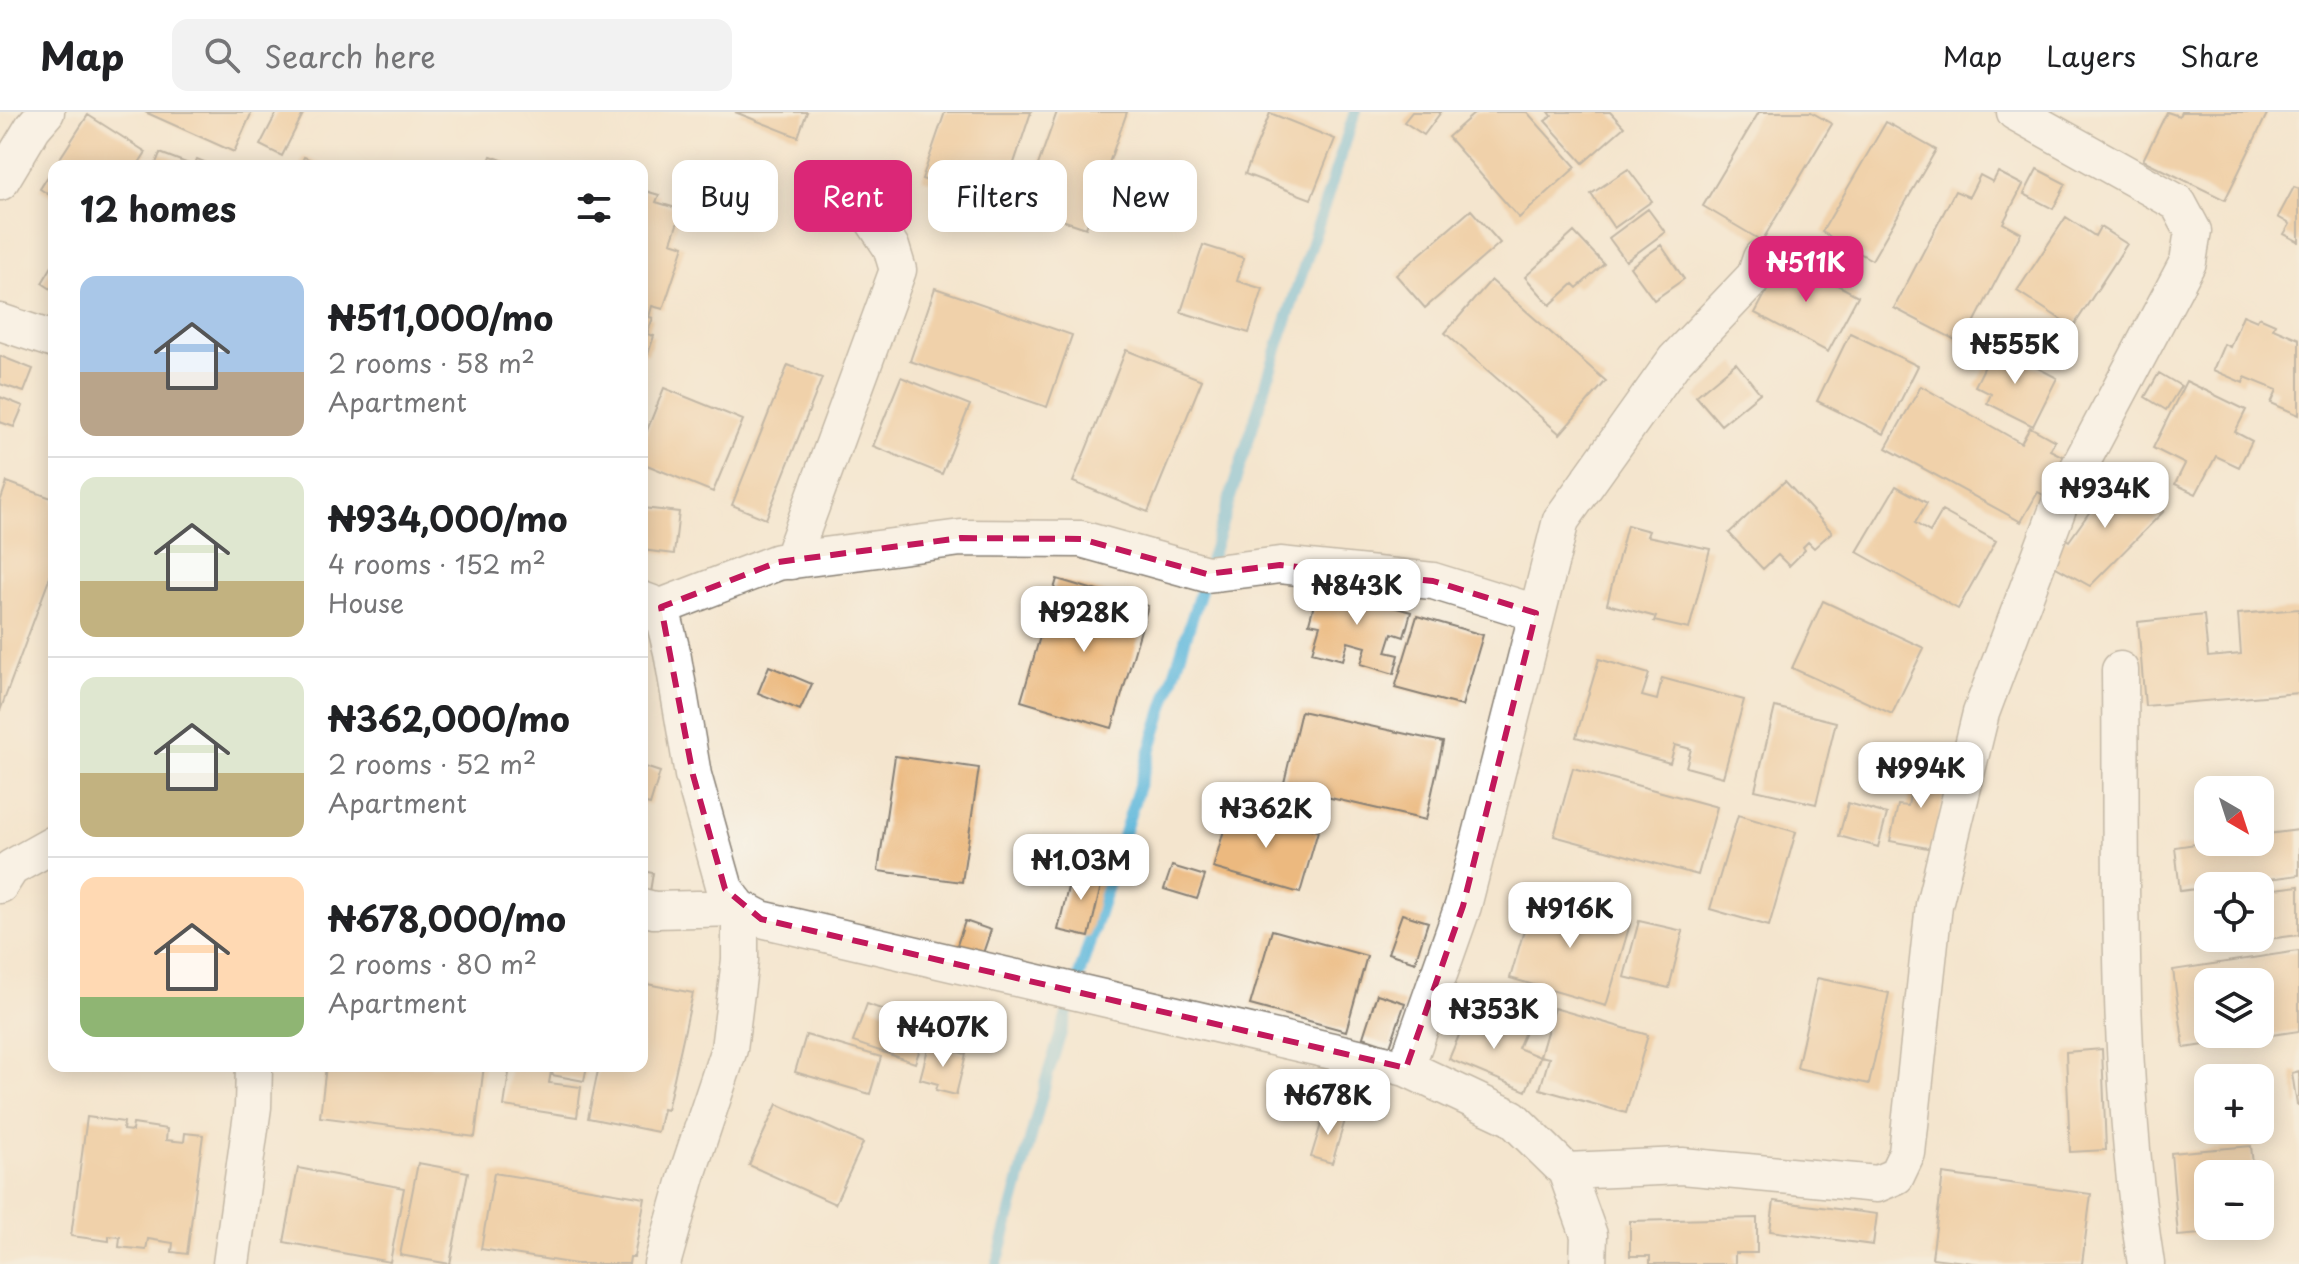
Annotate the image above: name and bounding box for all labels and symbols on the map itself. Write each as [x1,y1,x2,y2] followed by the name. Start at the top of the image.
[1750,236,1862,304] pin: ₦511K
[1959,318,2071,386] pin: ₦555K
[2049,462,2161,530] pin: ₦934K
[1301,559,1413,627] pin: ₦843K
[1028,586,1140,654] pin: ₦928K
[1865,742,1977,810] pin: ₦994K
[2194,776,2274,856] north arrow
[1210,782,1322,850] pin: ₦362K
[1016,834,1146,902] pin: ₦1.03M
[1514,882,1626,950] pin: ₦916K
[1438,983,1550,1051] pin: ₦353K
[887,1001,999,1069] pin: ₦407K
[1272,1069,1384,1137] pin: ₦678K

